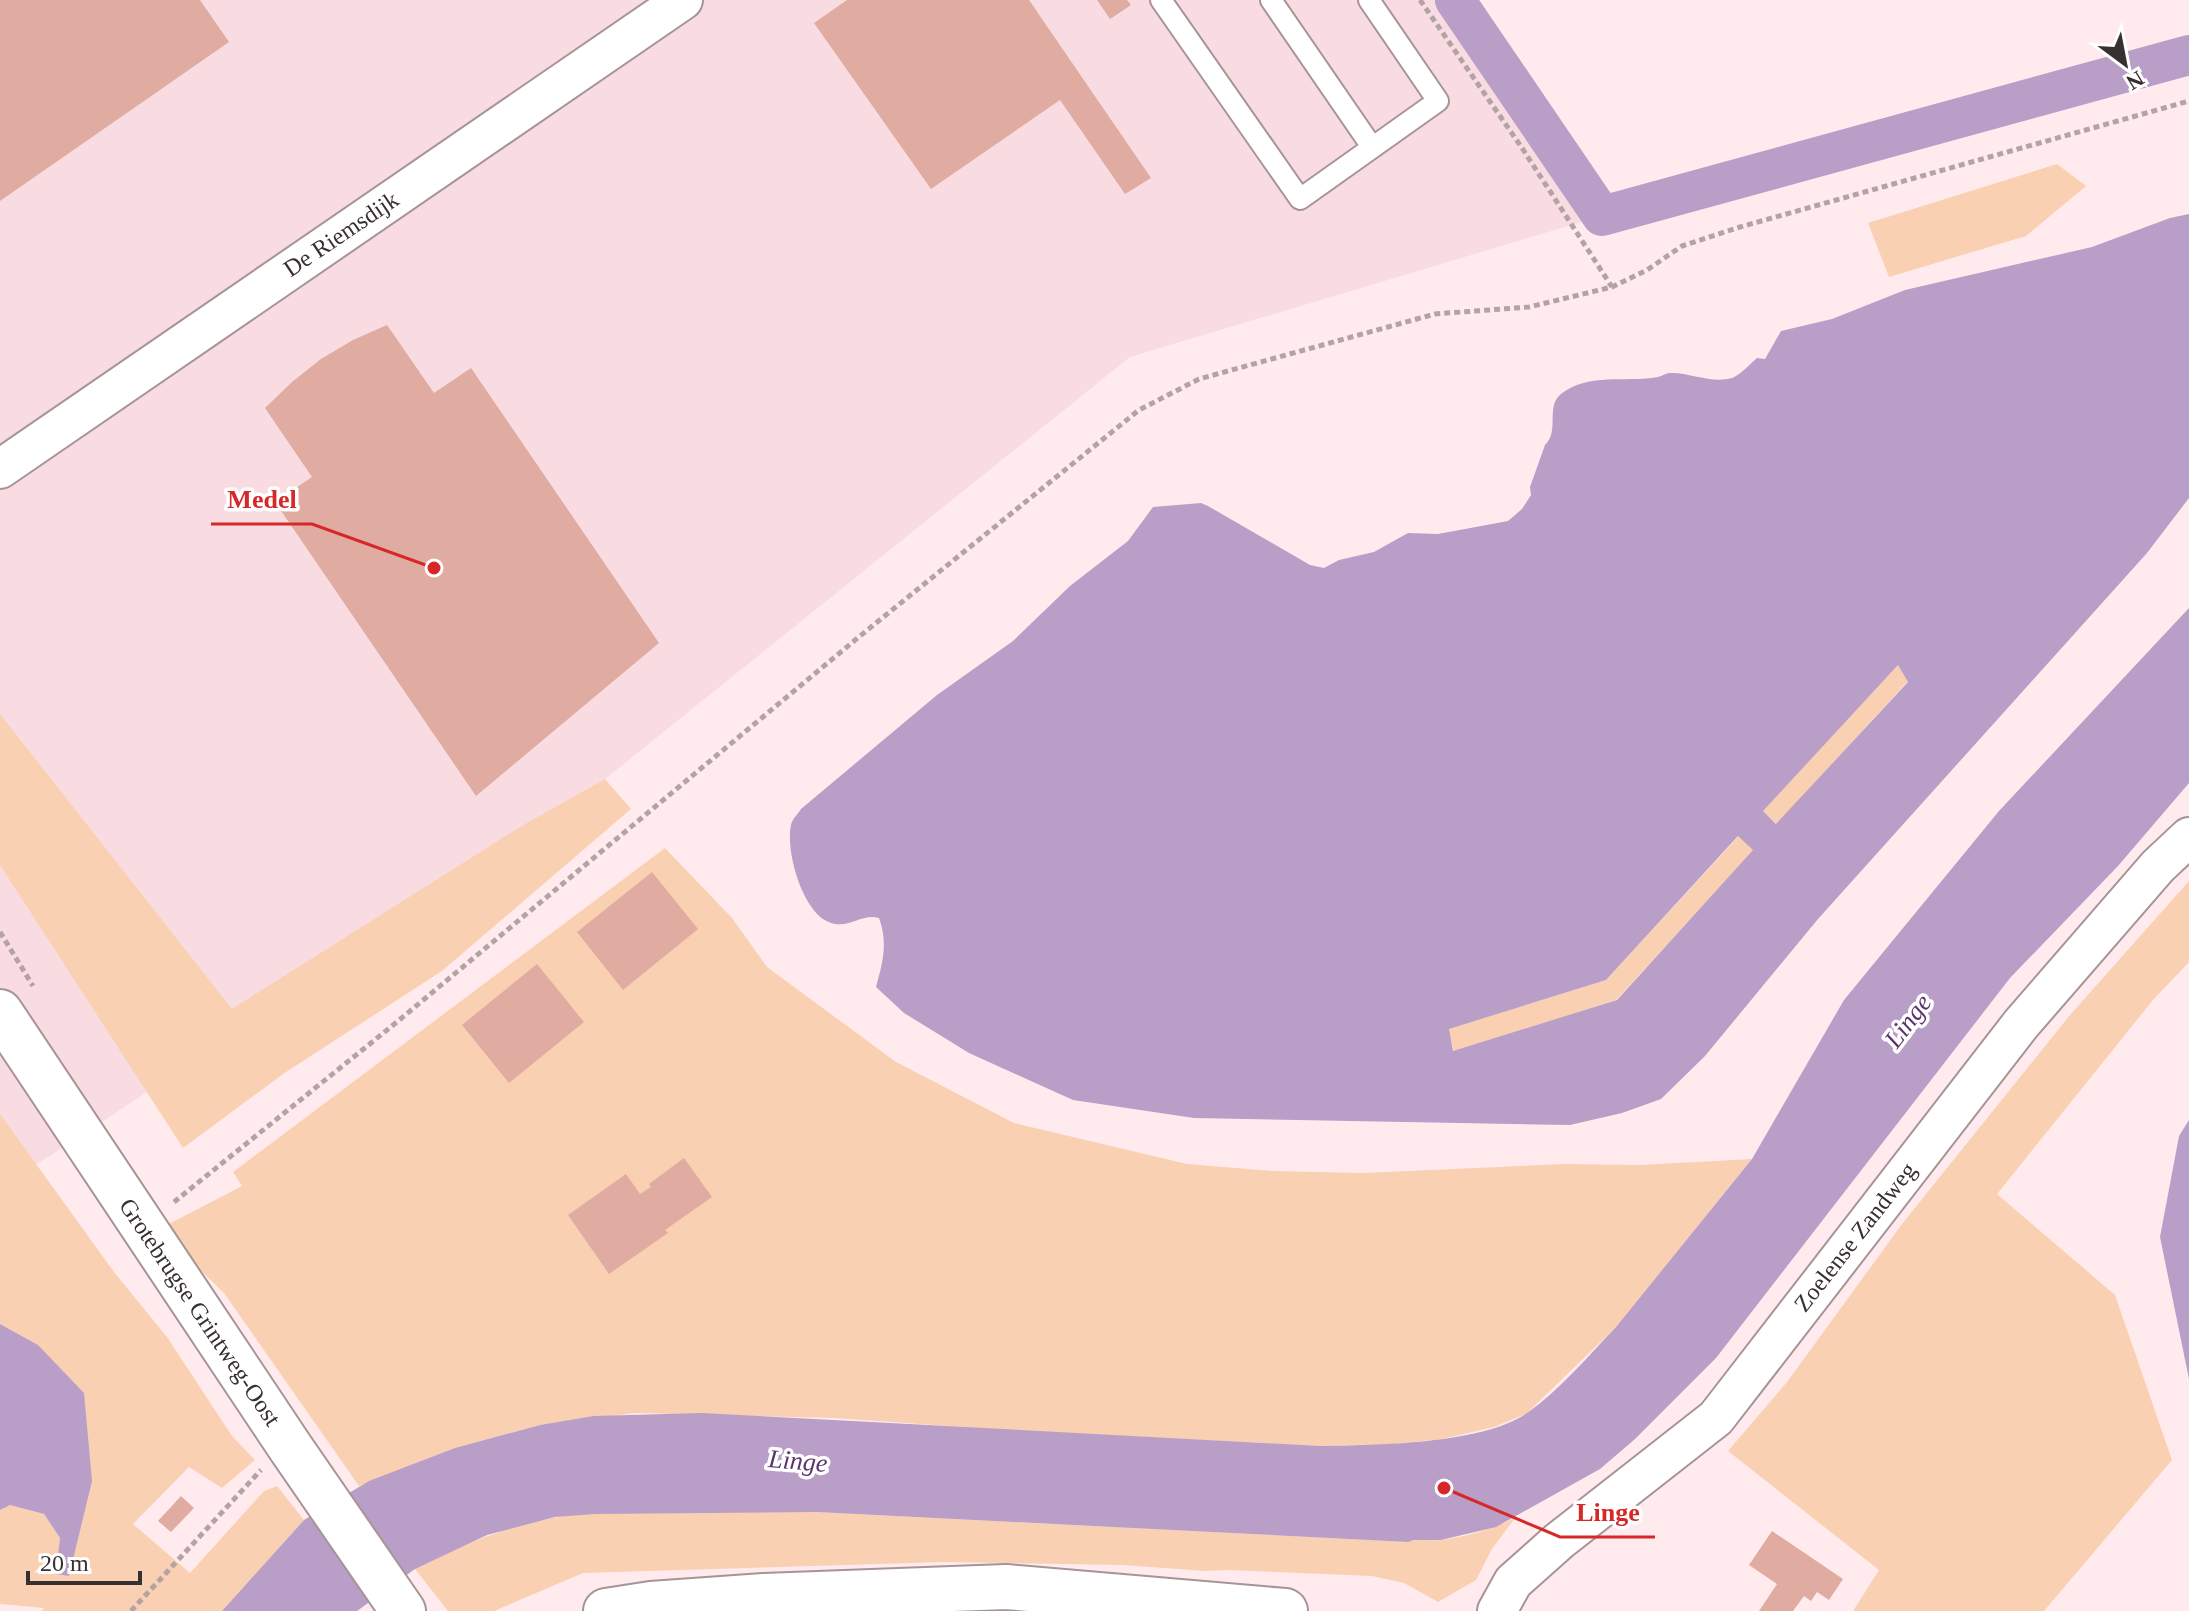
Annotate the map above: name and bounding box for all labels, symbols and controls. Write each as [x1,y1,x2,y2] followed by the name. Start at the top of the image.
[2085,24,2165,104] north arrow
[2122,66,2149,95] text: N
[279,186,403,282] street label: De Riemsdijk
[211,474,312,524] callout: Medel
[227,485,297,514] text: Medel
[1878,989,1937,1054] water label: Linge
[1789,1157,1921,1317] street label: Zoelense Zandweg
[114,1193,286,1431] street label: Grotebrugse Grintweg-Oost
[766,1444,829,1478] water label: Linge
[1560,1487,1655,1537] callout: Linge
[1576,1498,1640,1527] text: Linge
[28,1535,140,1585] scale bar
[40,1550,89,1576] text: 20 m

